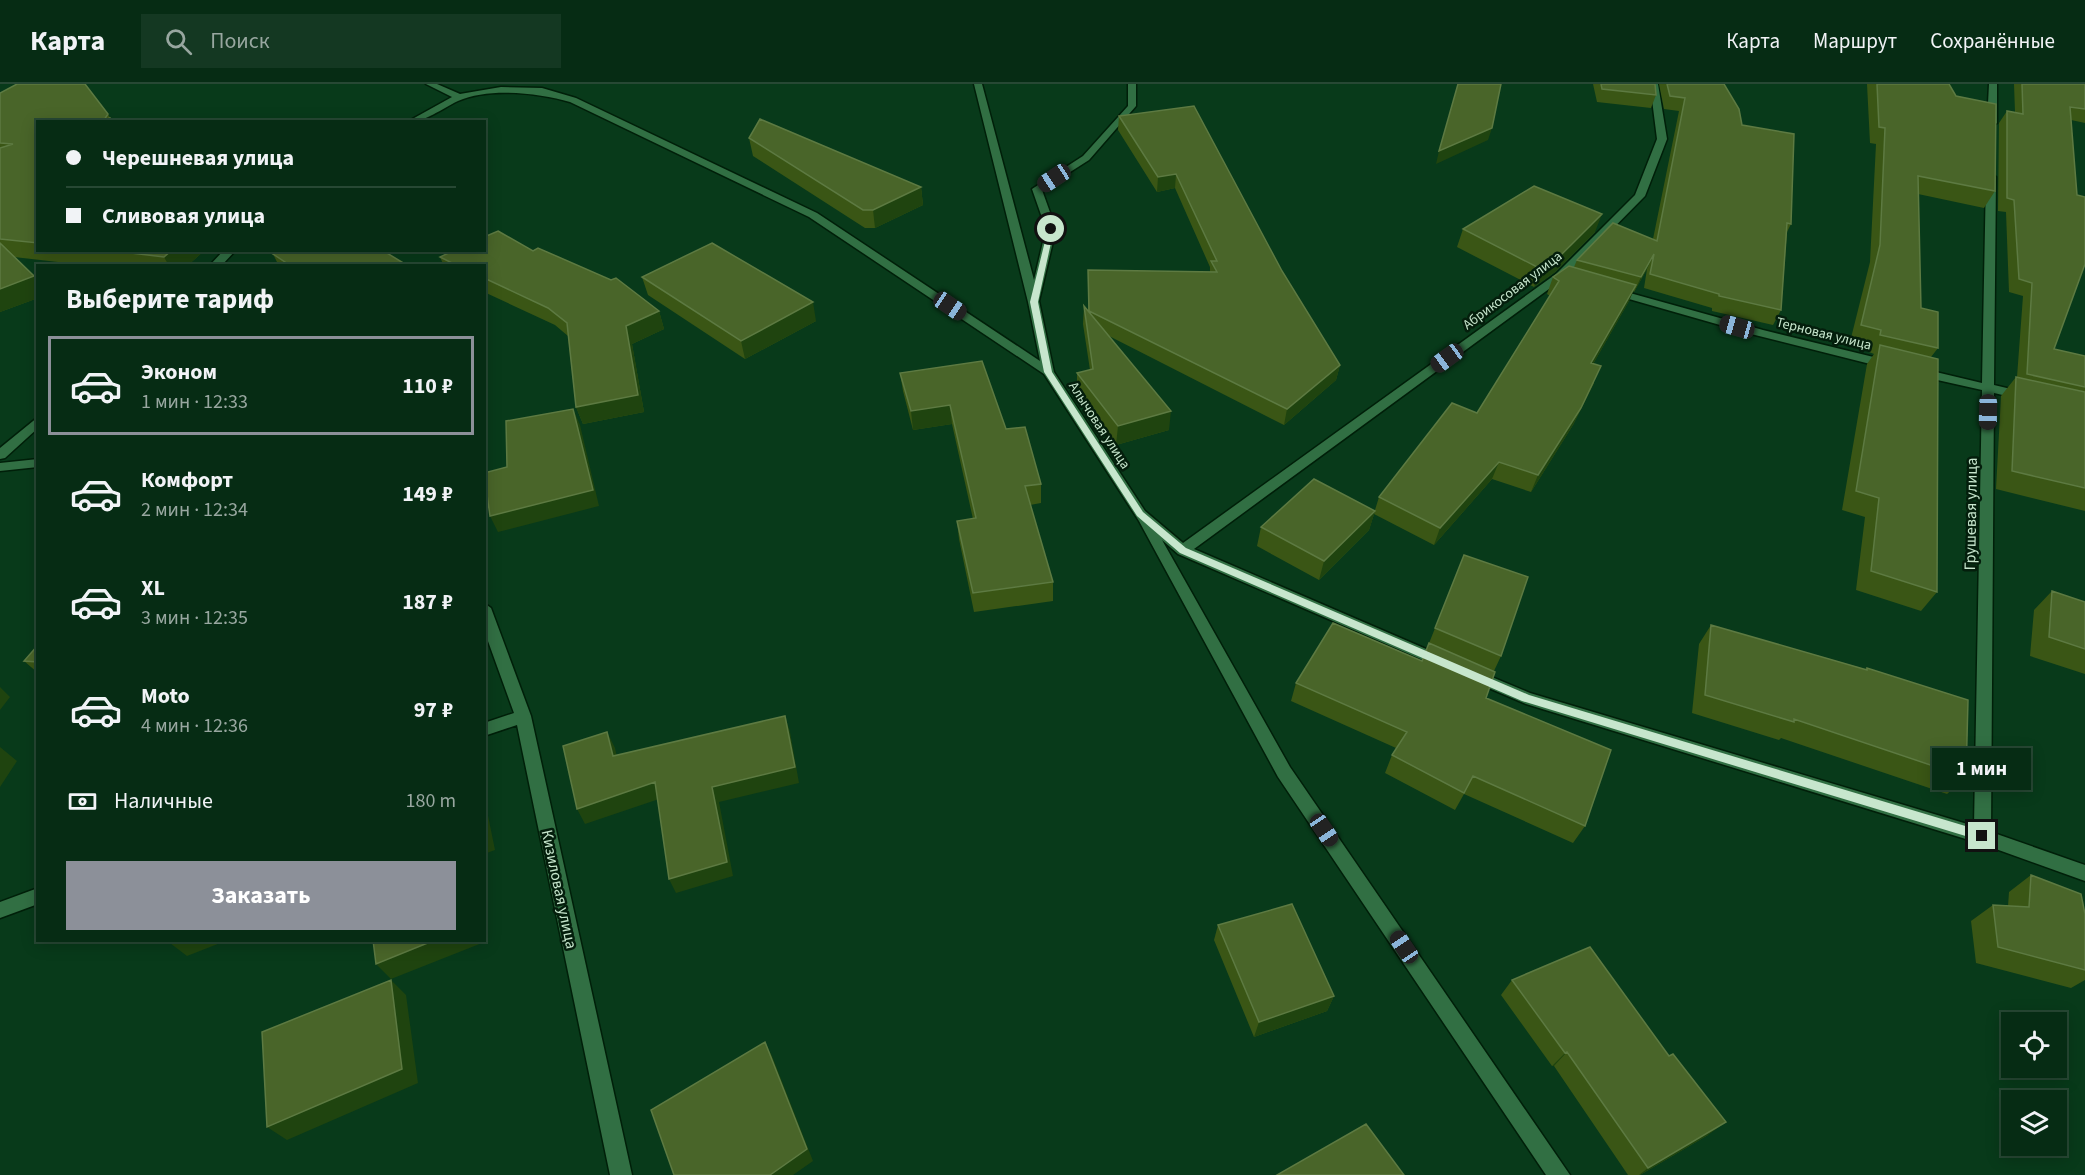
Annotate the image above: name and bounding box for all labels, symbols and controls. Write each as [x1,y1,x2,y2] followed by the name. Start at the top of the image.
[141,14,561,68] search box
[30,21,105,61] text: Карта
[162,25,195,58] icon: search
[210,25,270,57] text: Поиск
[1726,26,1780,56] text: Карта
[1813,26,1897,56] text: Маршрут
[1930,26,2055,56] text: Сохранённые
[102,142,294,174] text: Черешневая улица
[1034,161,1074,195] car
[102,200,265,232] text: Сливовая улица
[1037,215,1064,242] route start
[1459,247,1566,335] street label: Абрикосовая улица
[66,280,274,319] text: Выберите тариф
[930,288,970,324] car
[1774,312,1874,355] street label: Терновая улица
[1717,313,1757,341] car
[1427,340,1467,376] car
[141,356,217,388] text: Эконом
[69,359,123,413] icon: car
[402,370,453,402] text: 110 ₽
[1063,378,1135,473] street label: Алычовая улица
[141,388,248,416] text: 1 мин · 12:33
[1979,394,1997,430] car
[1959,457,1983,571] street label: Грушевая улица
[141,464,233,496] text: Комфорт
[69,467,123,521] icon: car
[402,478,453,510] text: 149 ₽
[141,496,248,524] text: 2 мин · 12:34
[141,572,165,604] text: XL
[69,575,123,629] icon: car
[402,586,453,618] text: 187 ₽
[141,604,248,632] text: 3 мин · 12:35
[141,680,190,712] text: Moto
[69,683,123,737] icon: car
[414,694,453,726] text: 97 ₽
[141,712,248,740] text: 4 мин · 12:36
[1932,749,2032,791] callout: 1 мин
[1956,755,2007,783] text: 1 мин
[66,785,99,818] icon: cash
[114,785,213,817] text: Наличные
[406,787,456,815] text: 180 m
[1306,810,1342,850] car
[1968,822,1995,849] route end
[536,828,582,951] street label: Кизиловая улица
[66,861,456,930] button: Заказать
[1386,927,1422,967] car
[2001,1012,2067,1156] map controls
[2001,1012,2067,1078] button: locate
[2001,1090,2067,1156] button: layers

